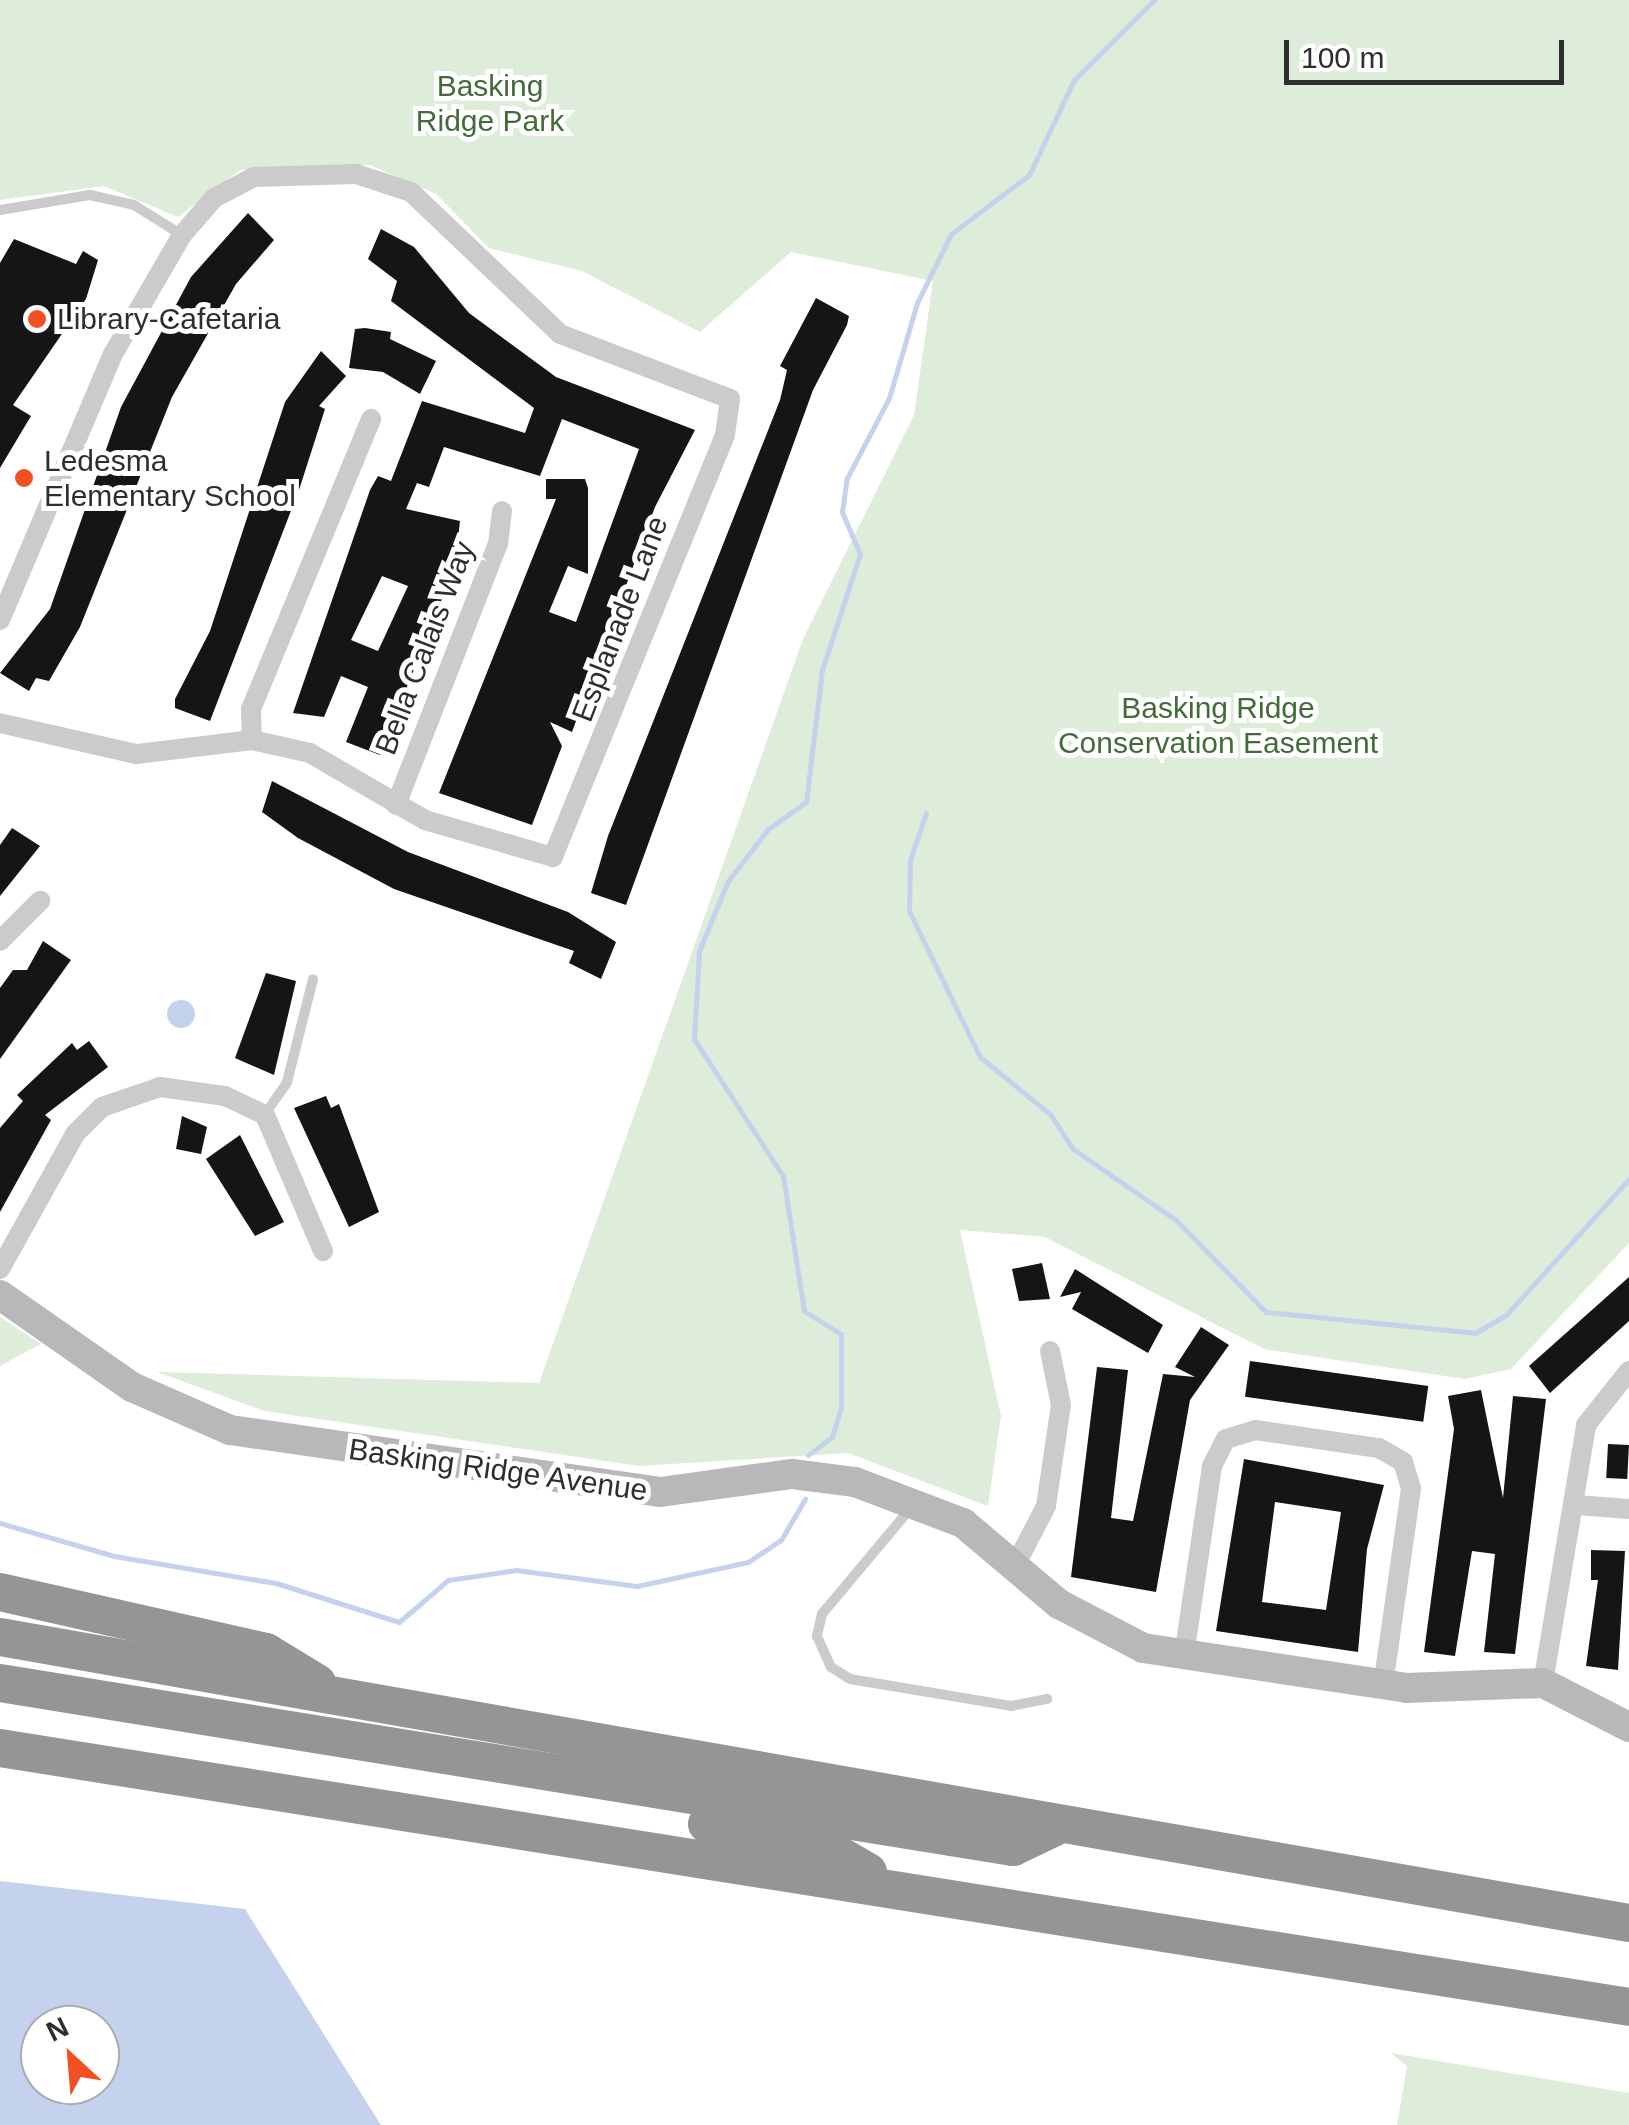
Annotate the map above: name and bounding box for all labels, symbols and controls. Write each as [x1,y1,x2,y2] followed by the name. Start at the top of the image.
[1289,20,1569,82] scale bar
[1301,41,1384,74] text: 100 m
[416,68,564,138] park label: Basking Ridge Park
[57,301,280,337] place label: Library-Cafetaria
[26,308,48,330] marker: Library-Cafetaria
[44,443,296,514] place label: Ledesma Elementary School
[13,467,35,489] marker: Ledesma Elementary School
[564,511,676,727] street label: Esplanade Lane
[368,536,482,760] street label: Bella Calais Way
[1058,690,1378,760] park label: Basking Ridge Conservation Easement
[345,1431,651,1509] street label: Basking Ridge Avenue
[20,2005,120,2105] north arrow
[42,2011,73,2048] text: N

